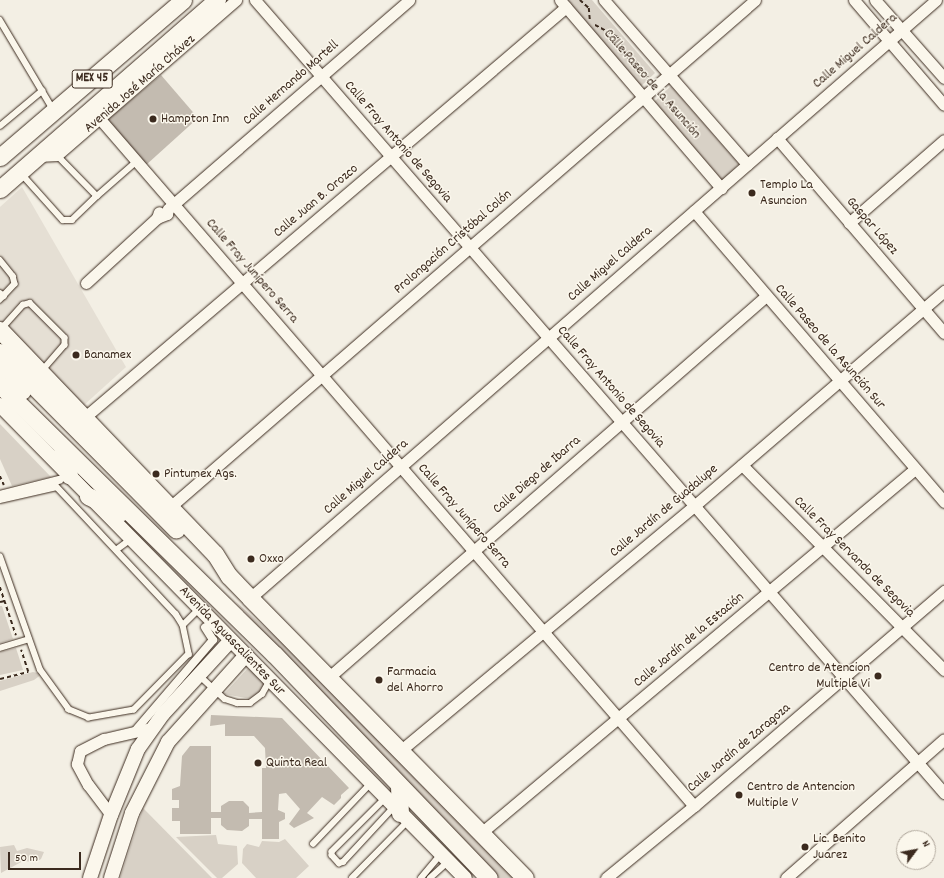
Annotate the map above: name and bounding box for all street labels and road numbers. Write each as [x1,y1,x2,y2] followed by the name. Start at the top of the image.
[809,10,901,92] street label: Calle Miguel Caldera
[600,26,704,142] street label: Calle Paseo de la Asunción
[81,31,199,137] street label: Avenida José María Chávez
[240,37,342,129] street label: Calle Hernando Martell
[71,68,113,90] road number: MEX 45
[341,78,455,206] street label: Calle Fray Antonio de Segovia
[270,161,362,241] street label: Calle Juan B. Orozco
[391,186,515,298] street label: Prolongación Cristóbal Colón
[842,194,902,258] street label: Gaspar López
[202,215,302,327] street label: Calle Fray Junípero Serra
[564,223,656,305] street label: Calle Miguel Caldera
[771,281,889,413] street label: Calle Paseo de la Asunción Sur
[554,323,668,451] street label: Calle Fray Antonio de Segovia
[490,432,584,518] street label: Calle Diego de Ibarra
[320,436,412,518] street label: Calle Miguel Caldera
[414,460,514,572] street label: Calle Fray Junípero Serra
[607,461,721,561] street label: Calle Jardín de Guadalupe
[790,493,918,621] street label: Calle Fray Servando de Segovia
[175,583,289,699] street label: Avenida Aguascalientes Sur
[630,589,748,691] street label: Calle Jardín de la Estación
[684,700,794,796] street label: Calle Jardín de Zaragoza

